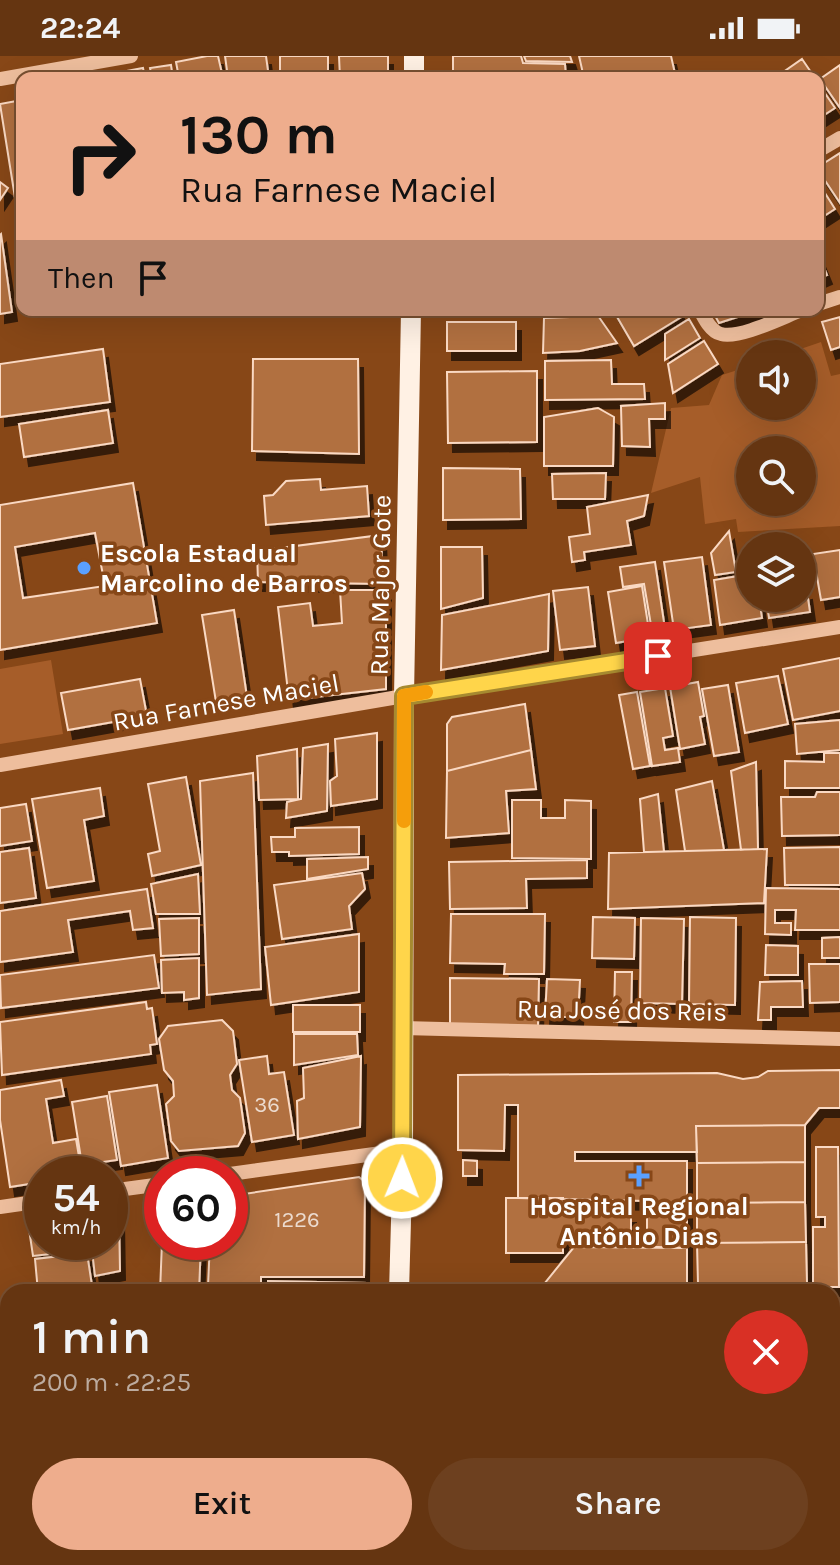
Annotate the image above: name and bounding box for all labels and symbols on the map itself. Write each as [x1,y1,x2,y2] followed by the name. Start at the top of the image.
[363,494,398,676] street label: Rua Major Gote
[100,538,348,599] place label: Escola Estadual Marcolino de Barros
[75,559,93,577] marker: Escola Estadual Marcolino de Barros
[624,622,692,690] pin
[111,667,342,738] street label: Rua Farnese Maciel
[517,993,727,1028] street label: Rua José dos Reis
[254,1092,280,1118] house number: 36
[360,1136,444,1220] position arrow
[144,1156,248,1260] speed limit sign: 60
[628,1165,650,1187] marker: Hospital Regional Antônio Dias
[529,1191,749,1252] place label: Hospital Regional Antônio Dias
[274,1207,320,1233] house number: 1226

